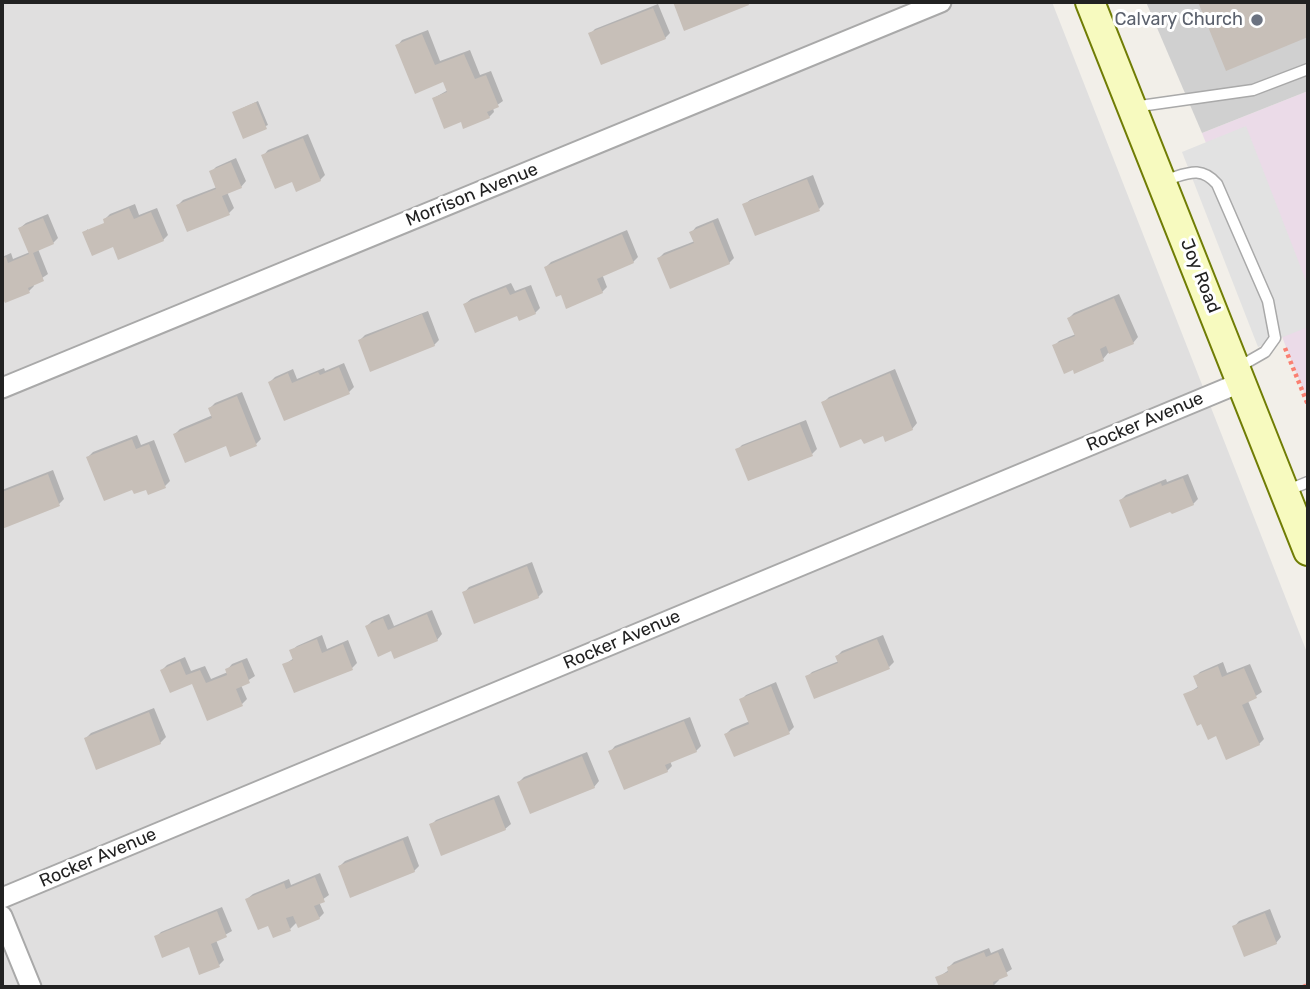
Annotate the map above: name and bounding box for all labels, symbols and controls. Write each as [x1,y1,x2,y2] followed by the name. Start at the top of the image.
[1115,9,1243,31] place label: Calvary Church
[1249,12,1265,28] marker: Calvary Church
[403,159,541,231] street label: Morrison Avenue
[1175,236,1225,316] street label: Joy Road
[1083,388,1207,456] street label: Rocker Avenue
[560,606,684,674] street label: Rocker Avenue
[36,824,160,892] street label: Rocker Avenue

